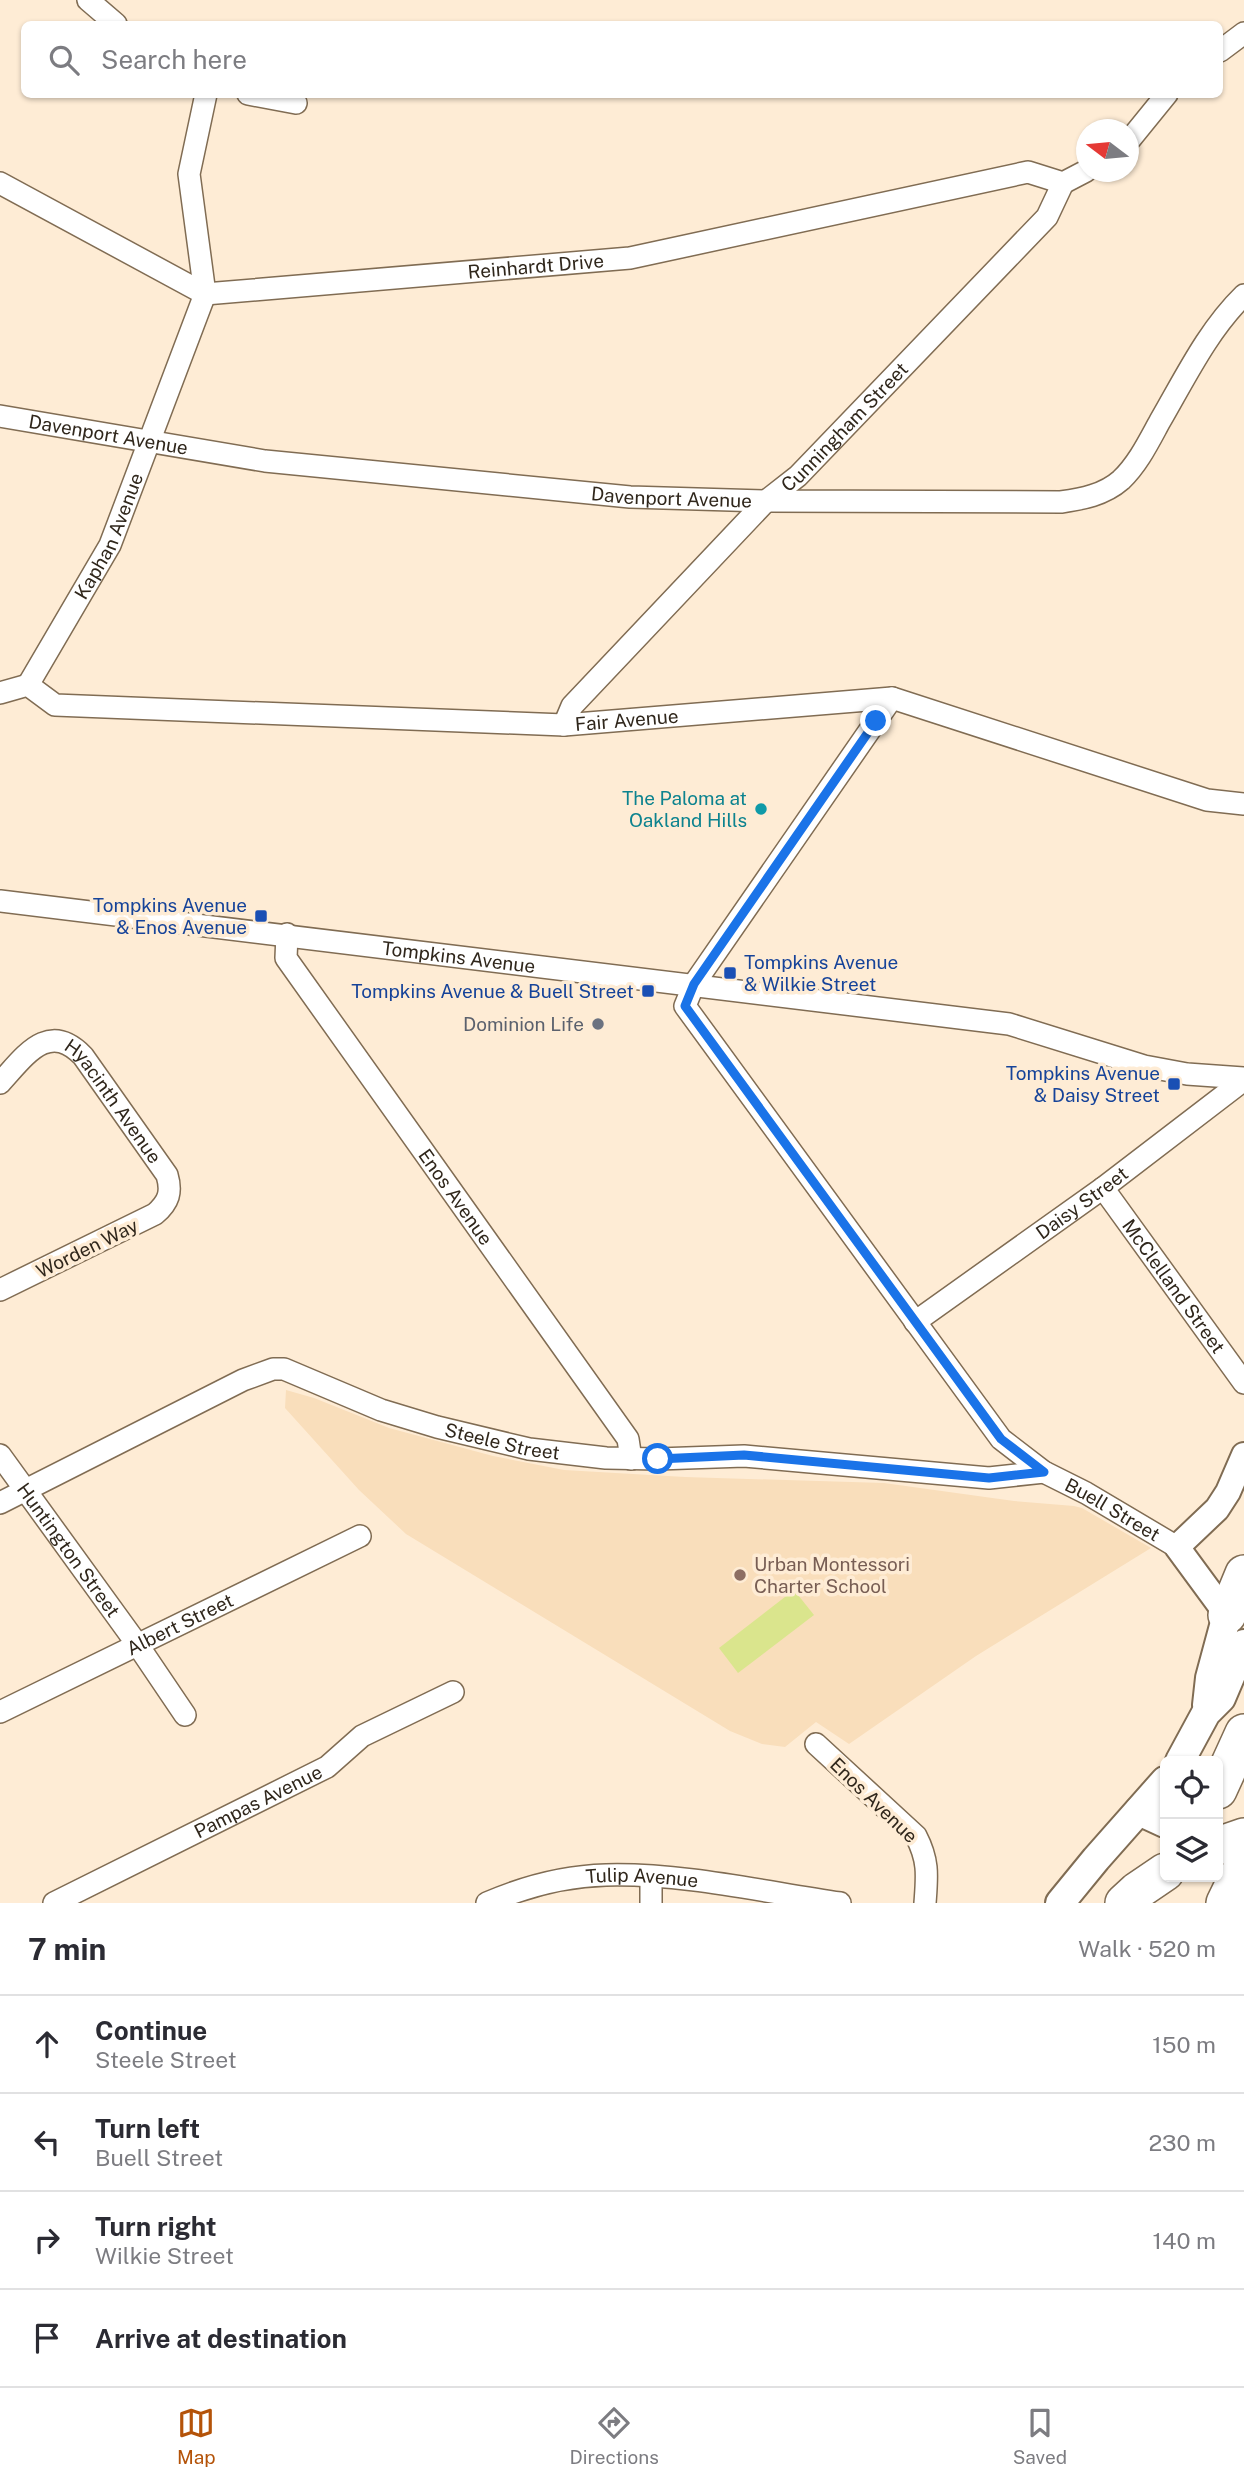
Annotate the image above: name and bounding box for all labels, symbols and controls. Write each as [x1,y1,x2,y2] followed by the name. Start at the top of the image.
[21,21,1223,98] search box
[45,41,83,79] icon: search
[101,44,247,75] text: Search here
[1076,119,1139,182] north arrow
[467,249,605,283] street label: Reinhardt Drive
[777,358,912,496] street label: Cunningham Street
[27,410,190,459] street label: Davenport Avenue
[70,470,147,603] street label: Kaphan Avenue
[590,482,752,512] street label: Davenport Avenue
[574,705,679,735] street label: Fair Avenue
[860,705,891,736] route end
[622,787,747,831] place label: The Paloma at Oakland Hills
[753,801,769,817] marker: The Paloma at Oakland Hills
[93,894,247,938] place label: Tompkins Avenue & Enos Avenue
[253,908,269,924] marker: Tompkins Avenue & Enos Avenue
[381,937,537,977] street label: Tompkins Avenue
[744,951,898,995] place label: Tompkins Avenue & Wilkie Street
[722,965,738,981] marker: Tompkins Avenue & Wilkie Street
[351,980,634,1002] place label: Tompkins Avenue & Buell Street
[640,983,656,999] marker: Tompkins Avenue & Buell Street
[463,1013,584,1035] place label: Dominion Life
[590,1016,606,1032] marker: Dominion Life
[61,1034,166,1167] street label: Hyacinth Avenue
[1006,1062,1160,1106] place label: Tompkins Avenue & Daisy Street
[1166,1076,1182,1092] marker: Tompkins Avenue & Daisy Street
[414,1144,497,1249] street label: Enos Avenue
[1031,1162,1132,1243] street label: Daisy Street
[33,1214,141,1282] street label: Worden Way
[1118,1215,1230,1357] street label: McClelland Street
[443,1418,561,1464] street label: Steele Street
[642,1443,673,1474] route start
[1062,1473,1164,1545] street label: Buell Street
[13,1478,125,1621] street label: Huntington Street
[754,1553,910,1597] place label: Urban Montessori Charter School
[732,1567,748,1583] marker: Urban Montessori Charter School
[123,1589,237,1660] street label: Albert Street
[826,1753,922,1847] street label: Enos Avenue
[1160,1756,1223,1882] map controls
[1160,1756,1223,1819] button: locate
[191,1760,326,1842] street label: Pampas Avenue
[1160,1819,1223,1882] button: layers
[585,1864,700,1892] street label: Tulip Avenue
[28,1931,106,1967] text: 7 min
[1078,1935,1216,1962] text: Walk · 520 m
[95,2015,207,2046] text: Continue
[28,2025,66,2063] icon: ahead
[1152,2031,1216,2058] text: 150 m
[95,2046,237,2073] text: Steele Street
[95,2113,200,2144] text: Turn left
[28,2123,66,2161] icon: left
[1148,2129,1216,2156] text: 230 m
[95,2144,223,2171] text: Buell Street
[95,2211,217,2242] text: Turn right
[28,2221,66,2259] icon: right
[1153,2227,1216,2254] text: 140 m
[95,2242,234,2269] text: Wilkie Street
[28,2319,66,2357] icon: arrive
[95,2323,347,2354] text: Arrive at destination
[177,2404,216,2468] tab: Map
[570,2404,659,2468] tab: Directions
[1013,2404,1067,2468] tab: Saved

